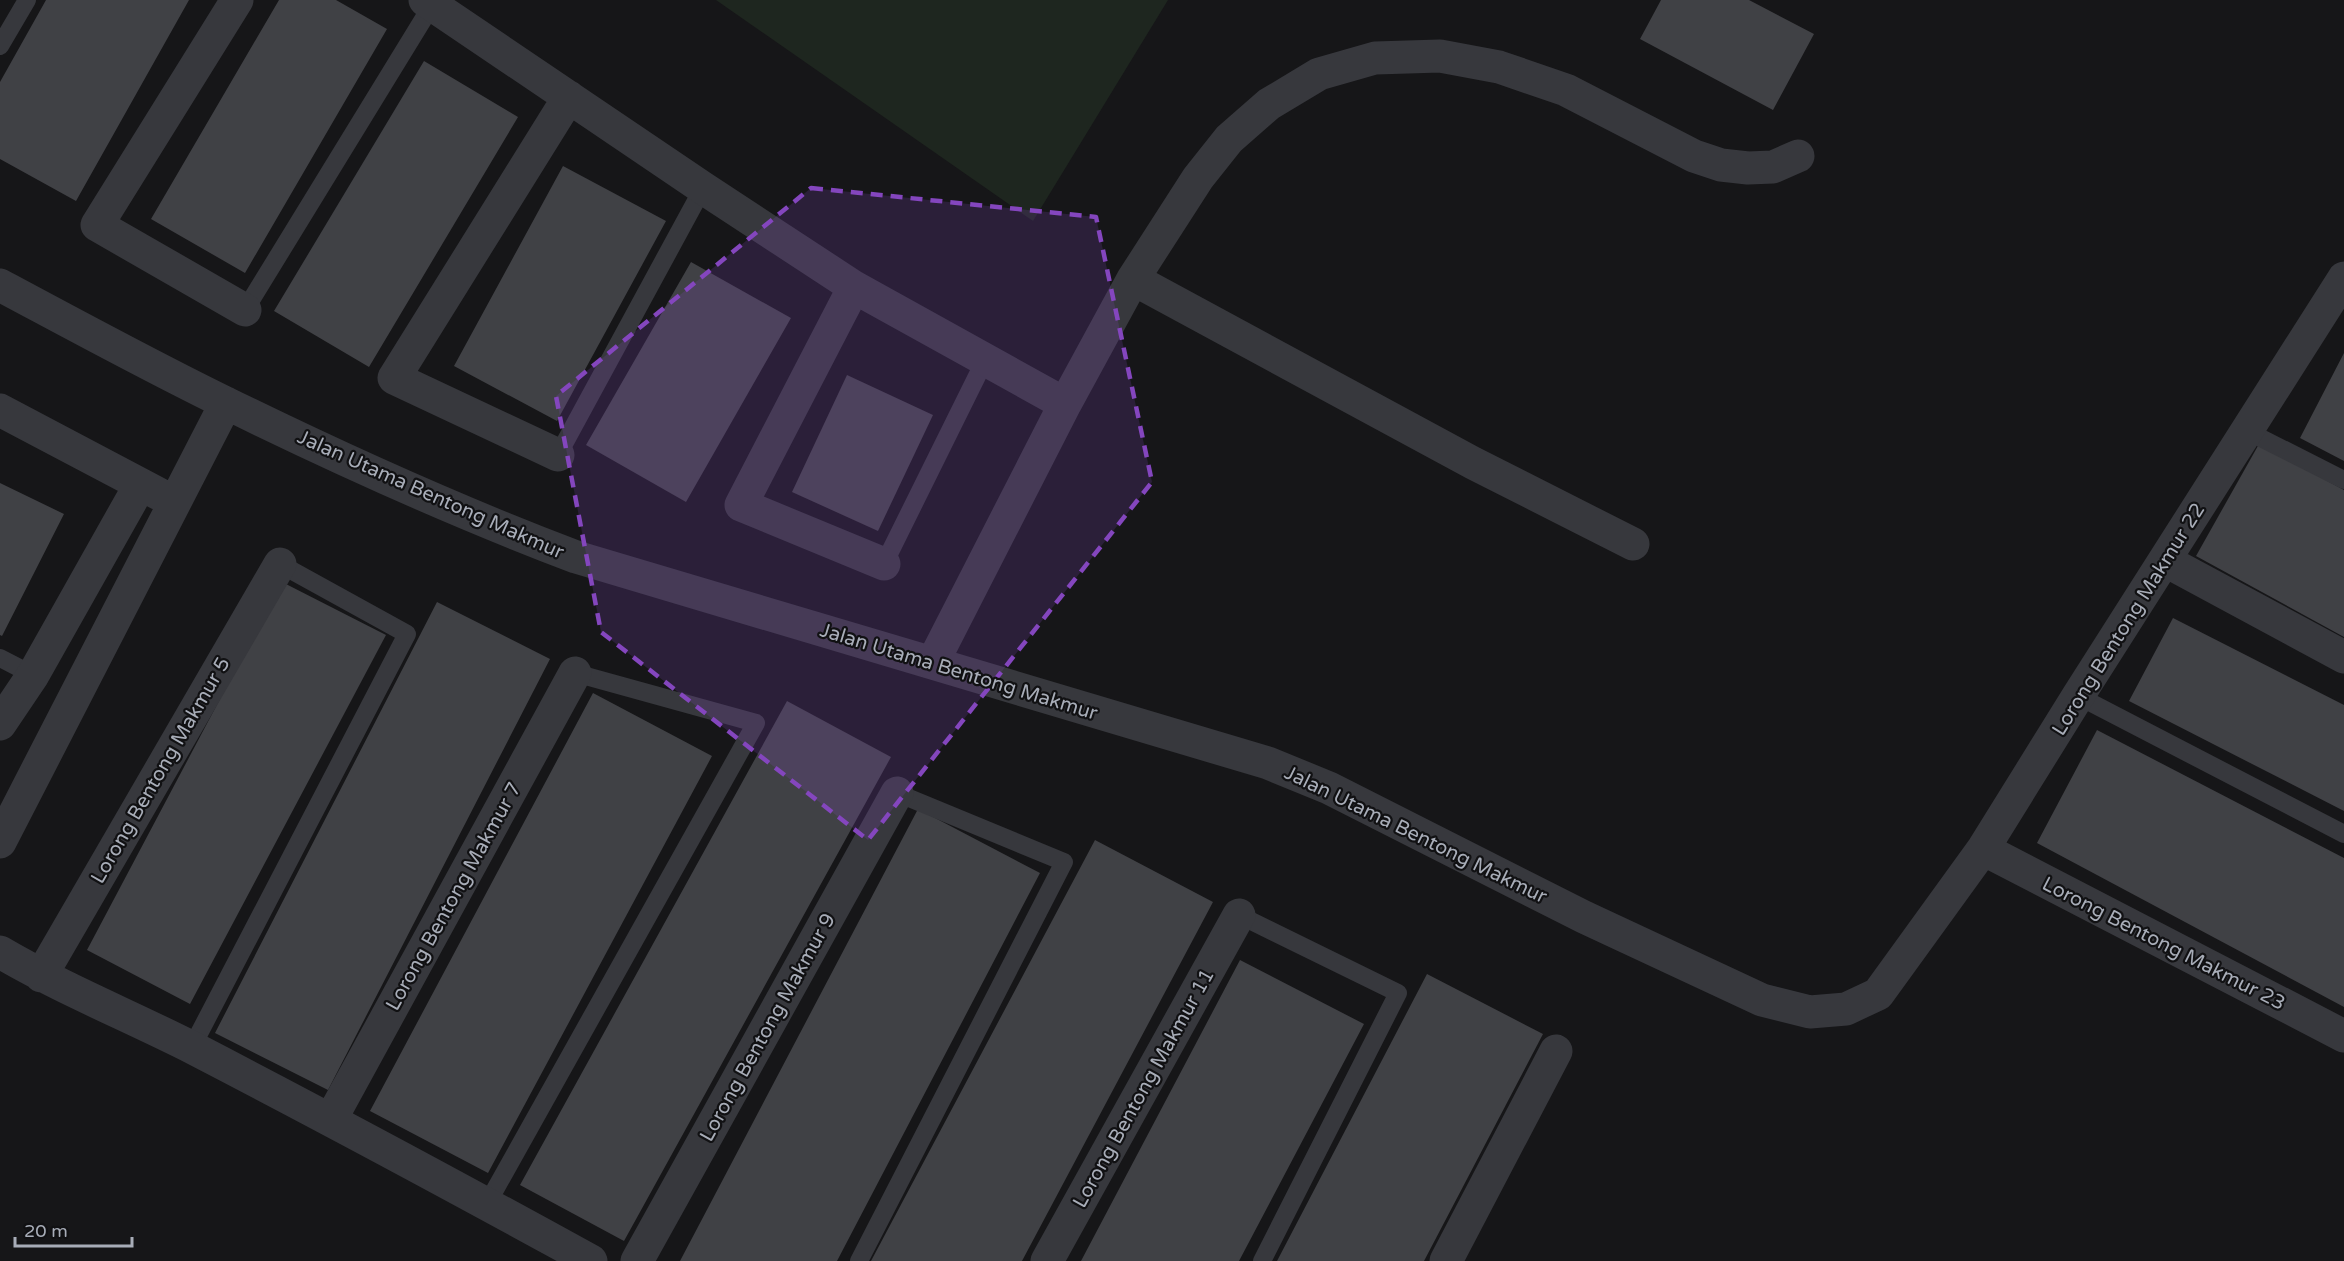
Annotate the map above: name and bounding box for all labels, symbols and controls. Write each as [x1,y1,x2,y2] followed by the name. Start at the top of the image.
[294,425,568,565] street label: Jalan Utama Bentong Makmur
[2047,499,2211,740] street label: Lorong Bentong Makmur 22
[817,618,1101,726] street label: Jalan Utama Bentong Makmur
[86,653,236,888] street label: Lorong Bentong Makmur 5
[1280,761,1551,909] street label: Jalan Utama Bentong Makmur
[381,778,527,1015] street label: Lorong Bentong Makmur 7
[2038,872,2289,1016] street label: Lorong Bentong Makmur 23
[695,909,841,1146] street label: Lorong Bentong Makmur 9
[1068,965,1220,1212] street label: Lorong Bentong Makmur 11
[15,1210,132,1248] scale bar
[24,1220,68,1242] text: 20 m

